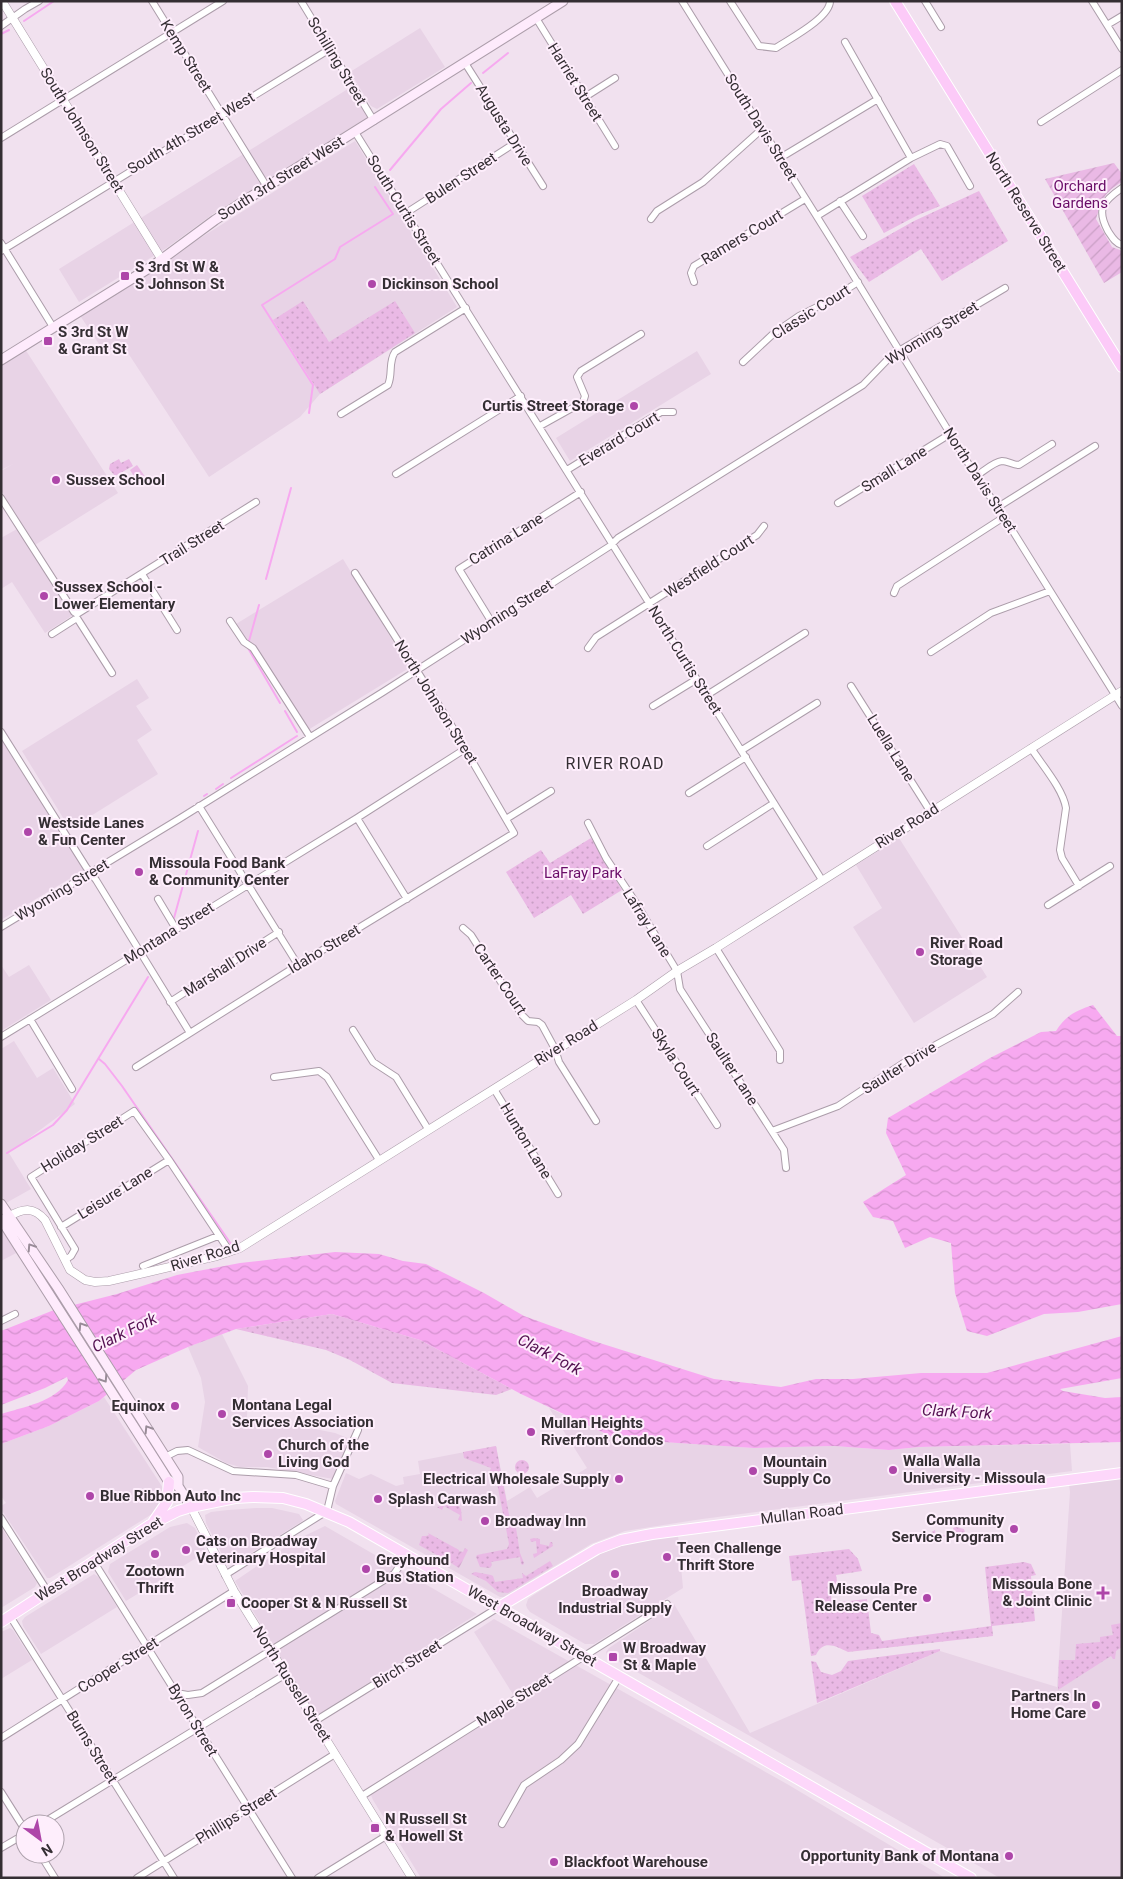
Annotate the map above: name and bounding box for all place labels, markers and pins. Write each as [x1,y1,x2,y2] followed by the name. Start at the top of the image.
[135,258,224,293] place label: S 3rd St W & S Johnson St
[119,270,131,282] marker: S 3rd St W & S Johnson St
[382,275,499,293] place label: Dickinson School
[366,278,378,290] marker: Dickinson School
[58,323,128,358] place label: S 3rd St W & Grant St
[42,335,54,347] marker: S 3rd St W & Grant St
[482,397,624,415] place label: Curtis Street Storage
[628,400,640,412] marker: Curtis Street Storage
[66,471,165,489] place label: Sussex School
[50,474,62,486] marker: Sussex School
[54,578,176,613] place label: Sussex School - Lower Elementary
[38,590,50,602] marker: Sussex School - Lower Elementary
[38,814,144,849] place label: Westside Lanes & Fun Center
[22,826,34,838] marker: Westside Lanes & Fun Center
[149,854,289,889] place label: Missoula Food Bank & Community Center
[133,866,145,878] marker: Missoula Food Bank & Community Center
[930,934,1003,969] place label: River Road Storage
[914,946,926,958] marker: River Road Storage
[232,1396,374,1431] place label: Montana Legal Services Association
[112,1397,165,1415] place label: Equinox
[169,1400,181,1412] marker: Equinox
[216,1408,228,1420] marker: Montana Legal Services Association
[541,1414,664,1449] place label: Mullan Heights Riverfront Condos
[525,1426,537,1438] marker: Mullan Heights Riverfront Condos
[278,1436,369,1471] place label: Church of the Living God
[262,1448,274,1460] marker: Church of the Living God
[903,1452,1045,1487] place label: Walla Walla University - Missoula
[763,1453,831,1488] place label: Mountain Supply Co
[887,1464,899,1476] marker: Walla Walla University - Missoula
[747,1465,759,1477] marker: Mountain Supply Co
[423,1470,609,1488] place label: Electrical Wholesale Supply
[613,1473,625,1485] marker: Electrical Wholesale Supply
[100,1487,241,1505] place label: Blue Ribbon Auto Inc
[84,1490,96,1502] marker: Blue Ribbon Auto Inc
[388,1490,496,1508] place label: Splash Carwash
[372,1493,384,1505] marker: Splash Carwash
[892,1511,1004,1546] place label: Community Service Program
[495,1512,586,1530] place label: Broadway Inn
[479,1515,491,1527] marker: Broadway Inn
[1008,1523,1020,1535] marker: Community Service Program
[196,1532,326,1567] place label: Cats on Broadway Veterinary Hospital
[677,1539,781,1574] place label: Teen Challenge Thrift Store
[180,1544,192,1556] marker: Cats on Broadway Veterinary Hospital
[149,1548,161,1560] marker: Zootown Thrift
[376,1551,454,1586] place label: Greyhound Bus Station
[661,1551,673,1563] marker: Teen Challenge Thrift Store
[126,1562,184,1597] place label: Zootown Thrift
[360,1563,372,1575] marker: Greyhound Bus Station
[609,1568,621,1580] marker: Broadway Industrial Supply
[992,1575,1092,1610] place label: Missoula Bone & Joint Clinic
[815,1580,917,1615] place label: Missoula Pre Release Center
[558,1582,672,1617] place label: Broadway Industrial Supply
[1096,1586,1110,1600] marker: Missoula Bone & Joint Clinic
[921,1592,933,1604] marker: Missoula Pre Release Center
[241,1594,407,1612] place label: Cooper St & N Russell St
[225,1597,237,1609] marker: Cooper St & N Russell St
[623,1639,707,1674] place label: W Broadway St & Maple
[607,1651,619,1663] marker: W Broadway St & Maple
[1011,1687,1086,1722] place label: Partners In Home Care
[1090,1699,1102,1711] marker: Partners In Home Care
[385,1810,467,1845] place label: N Russell St & Howell St
[369,1822,381,1834] marker: N Russell St & Howell St
[800,1847,999,1865] place label: Opportunity Bank of Montana
[1003,1850,1015,1862] marker: Opportunity Bank of Montana
[564,1853,708,1871] place label: Blackfoot Warehouse
[548,1856,560,1868] marker: Blackfoot Warehouse

